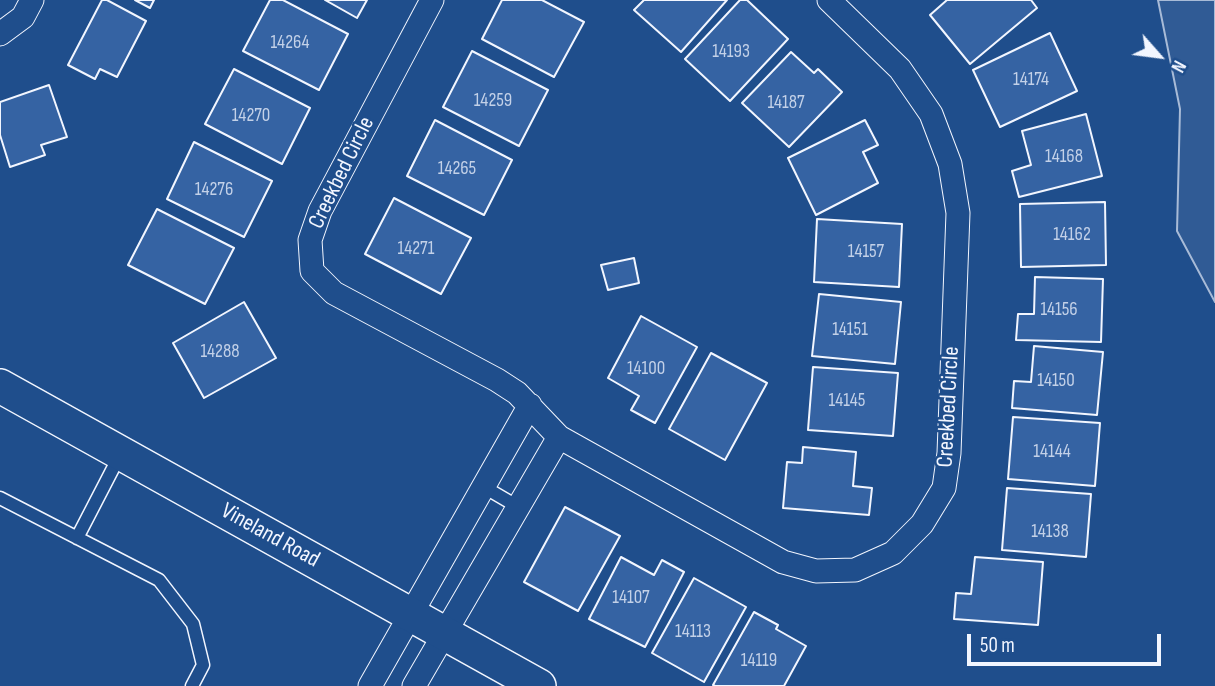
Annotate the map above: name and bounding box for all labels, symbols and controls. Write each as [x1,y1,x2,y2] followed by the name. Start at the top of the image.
[1124,21,1194,91] north arrow
[270,32,310,54] house number: 14264
[712,41,750,63] house number: 14193
[1165,56,1191,76] text: N
[1013,69,1049,91] house number: 14174
[474,90,512,112] house number: 14259
[767,92,805,114] house number: 14187
[232,105,270,127] house number: 14270
[303,113,381,233] street label: Creekbed Circle
[1045,146,1083,168] house number: 14168
[438,158,476,180] house number: 14265
[195,179,233,201] house number: 14276
[1053,224,1091,246] house number: 14162
[398,238,434,260] house number: 14271
[848,241,884,263] house number: 14157
[1040,299,1078,321] house number: 14156
[832,319,868,341] house number: 14151
[200,341,240,363] house number: 14288
[932,346,966,468] street label: Creekbed Circle
[627,358,665,380] house number: 14100
[1037,370,1075,392] house number: 14150
[829,390,865,412] house number: 14145
[1033,441,1071,463] house number: 14144
[216,498,324,574] street label: Vineland Road
[1031,521,1069,543] house number: 14138
[612,587,650,609] house number: 14107
[970,620,1164,664] scale bar
[675,621,711,643] house number: 14113
[980,633,1015,658] text: 50 m
[741,650,777,672] house number: 14119

